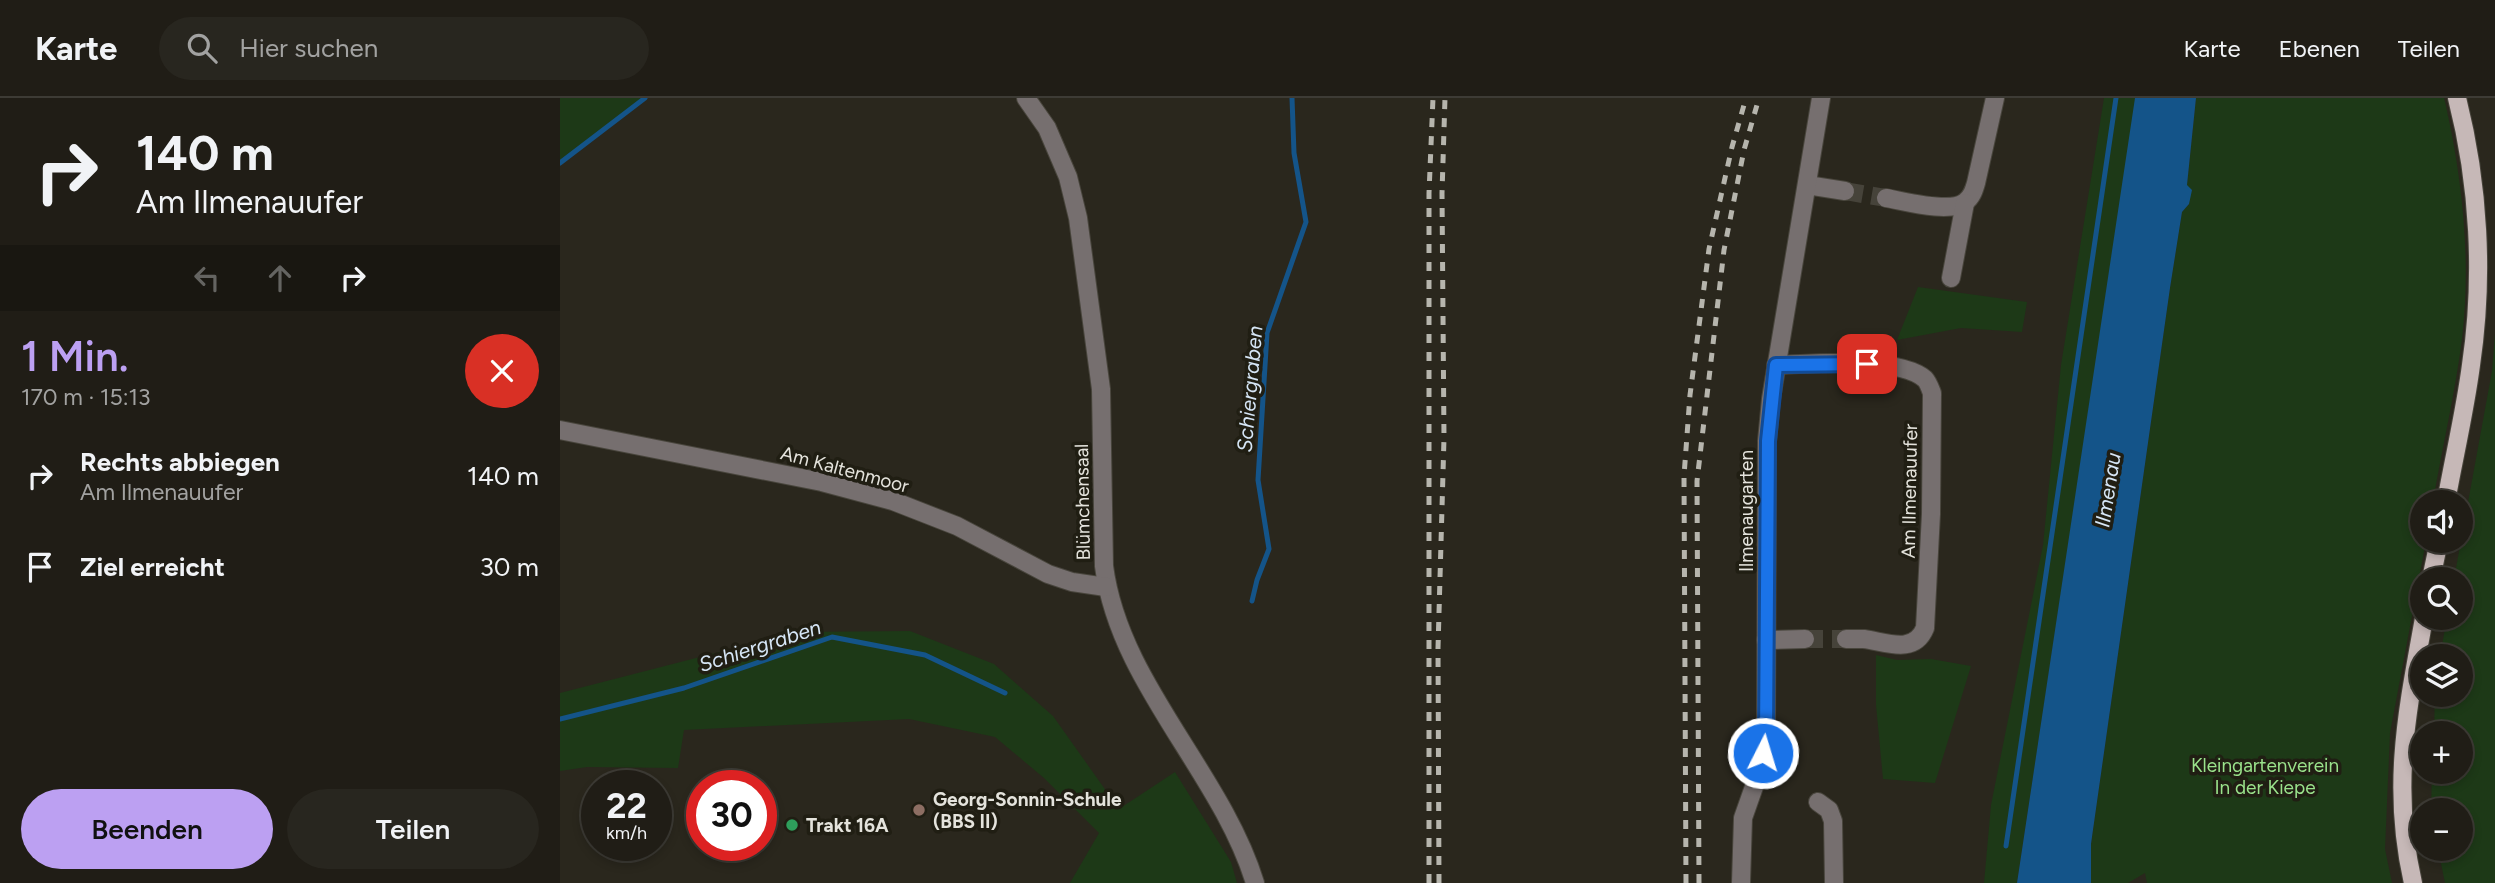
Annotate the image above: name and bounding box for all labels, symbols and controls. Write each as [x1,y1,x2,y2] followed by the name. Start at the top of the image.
[159,17,649,80] search box
[35,29,117,68] text: Karte
[183,29,221,67] icon: search
[239,32,378,64] text: Hier suchen
[2184,34,2241,63] text: Karte
[2279,34,2360,63] text: Ebenen
[2398,34,2460,63] text: Teilen
[136,123,274,182] text: 140 m
[21,126,112,217] icon: right
[136,183,363,221] text: Am Ilmenauufer
[188,259,226,297] icon: left
[261,259,299,297] icon: ahead
[334,259,372,297] icon: right
[1232,324,1268,453] water label: Schiergraben
[21,331,128,382] text: 1 Min.
[465,334,539,408] button: close
[1837,334,1897,394] pin
[1848,345,1886,383] icon: arrive
[21,383,151,411] text: 170 m · 15:13
[1897,423,1922,559] street label: Am Ilmenauufer
[778,441,912,498] street label: Am Kaltenmoor
[1070,443,1095,561] street label: Blümchensaal
[80,446,280,478] text: Rechts abbiegen
[1735,450,1758,572] street label: Ilmenaugarten
[2089,450,2126,529] water label: Ilmenau
[21,457,59,495] icon: right
[467,460,539,492] text: 140 m
[80,478,243,506] text: Am Ilmenauufer
[2410,490,2473,861] map controls
[2410,490,2473,553] button: sound
[21,548,59,586] icon: arrive
[80,551,225,583] text: Ziel erreicht
[480,551,539,583] text: 30 m
[2410,567,2473,630] button: search
[696,614,824,677] water label: Schiergraben
[2410,644,2473,707] button: layers
[1726,716,1800,790] position arrow
[2410,721,2473,784] button: +
[2191,754,2339,799] park label: Kleingartenverein In der Kiepe
[686,770,777,861] speed limit sign: 30
[606,785,647,827] text: 22
[933,788,1122,833] place label: Georg-Sonnin-Schule (BBS II)
[21,789,273,869] button: Beenden
[287,789,539,869] button: Teilen
[2410,798,2473,861] button: −
[911,802,927,818] marker: Georg-Sonnin-Schule (BBS II)
[806,814,889,837] place label: Trakt 16A
[784,817,800,833] marker: Trakt 16A
[606,822,647,844] text: km/h

